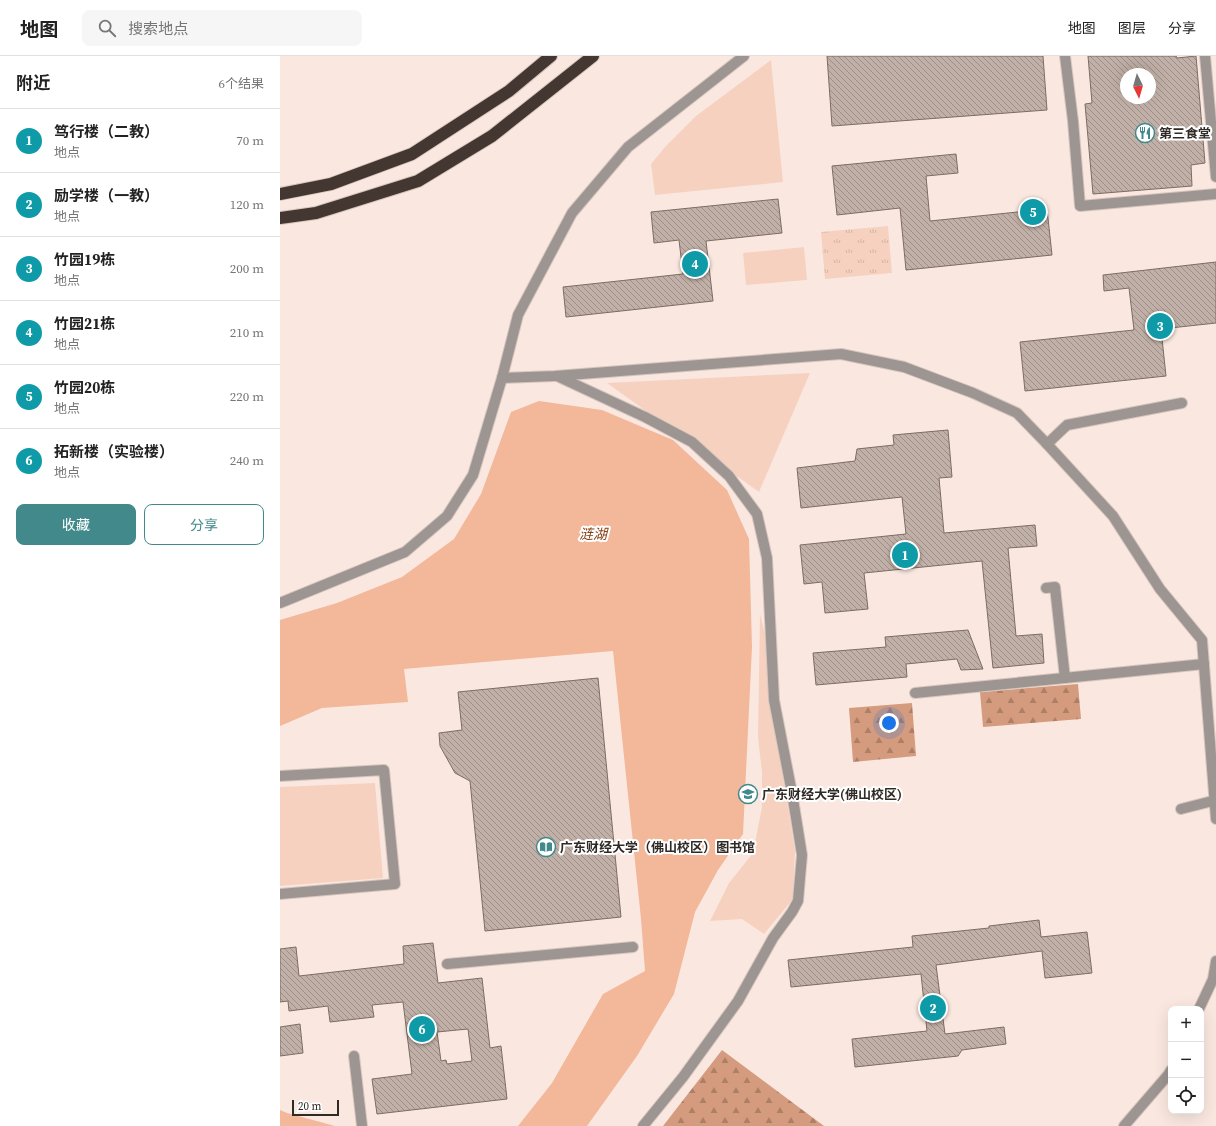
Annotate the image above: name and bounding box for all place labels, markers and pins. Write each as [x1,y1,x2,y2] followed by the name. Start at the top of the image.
[1134,122,1156,144] restaurant icon: 第三食堂
[1159,125,1211,142] place label: 第三食堂
[1020,197,1046,227] pin: 5
[682,249,708,279] pin: 4
[1147,311,1173,341] pin: 3
[892,540,918,570] pin: 1
[737,783,759,805] school or university icon: 广东财经大学(佛山校区)
[762,786,902,803] place label: 广东财经大学(佛山校区)
[535,836,557,858] library icon: 广东财经大学（佛山校区）图书馆
[560,839,755,856] place label: 广东财经大学（佛山校区）图书馆
[920,993,946,1023] pin: 2
[409,1014,435,1044] pin: 6

